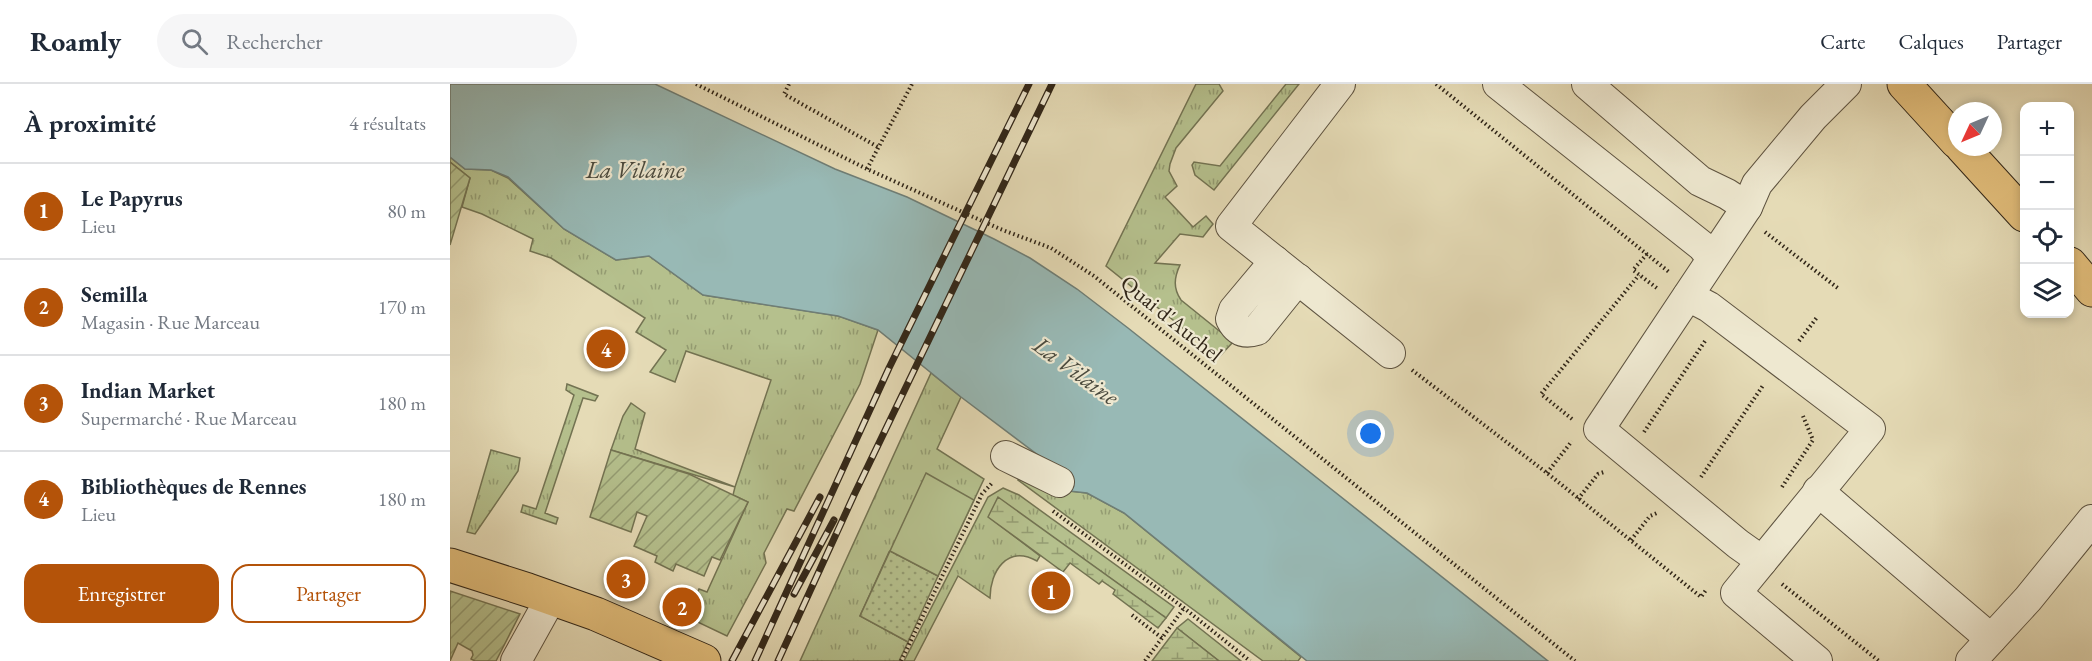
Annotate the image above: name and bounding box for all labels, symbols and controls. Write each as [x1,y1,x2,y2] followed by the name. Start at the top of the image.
[157,14,577,68] search box
[30,23,121,59] text: Roamly
[178,25,211,58] icon: search
[226,27,323,56] text: Rechercher
[1820,28,1865,55] text: Carte
[1898,28,1964,55] text: Calques
[1997,28,2062,55] text: Partager
[1948,102,2002,156] north arrow
[2020,102,2074,318] map controls
[2020,102,2074,156] button: +
[24,106,156,140] text: À proximité
[349,110,426,136] text: 4 résultats
[585,154,685,185] water label: La Vilaine
[2020,156,2074,210] button: −
[81,184,183,213] text: Le Papyrus
[38,198,49,224] text: 1
[387,198,426,224] text: 80 m
[2020,210,2074,264] button: locate
[81,213,116,239] text: Lieu
[2020,264,2074,318] button: layers
[1115,268,1229,369] street label: Quai d'Auchel
[81,280,148,309] text: Semilla
[38,294,49,320] text: 2
[378,294,426,320] text: 170 m
[81,309,260,335] text: Magasin · Rue Marceau
[586,326,626,372] pin: 4
[1027,329,1126,413] water label: La Vilaine
[81,376,215,405] text: Indian Market
[38,390,49,416] text: 3
[378,390,426,416] text: 180 m
[81,405,297,431] text: Supermarché · Rue Marceau
[1356,419,1385,448] your location
[81,472,307,501] text: Bibliothèques de Rennes
[38,486,49,512] text: 4
[378,486,426,512] text: 180 m
[81,501,116,527] text: Lieu
[606,556,645,602] pin: 3
[24,564,219,623] button: Enregistrer
[231,564,426,623] button: Partager
[1032,568,1070,614] pin: 1
[662,584,702,630] pin: 2

